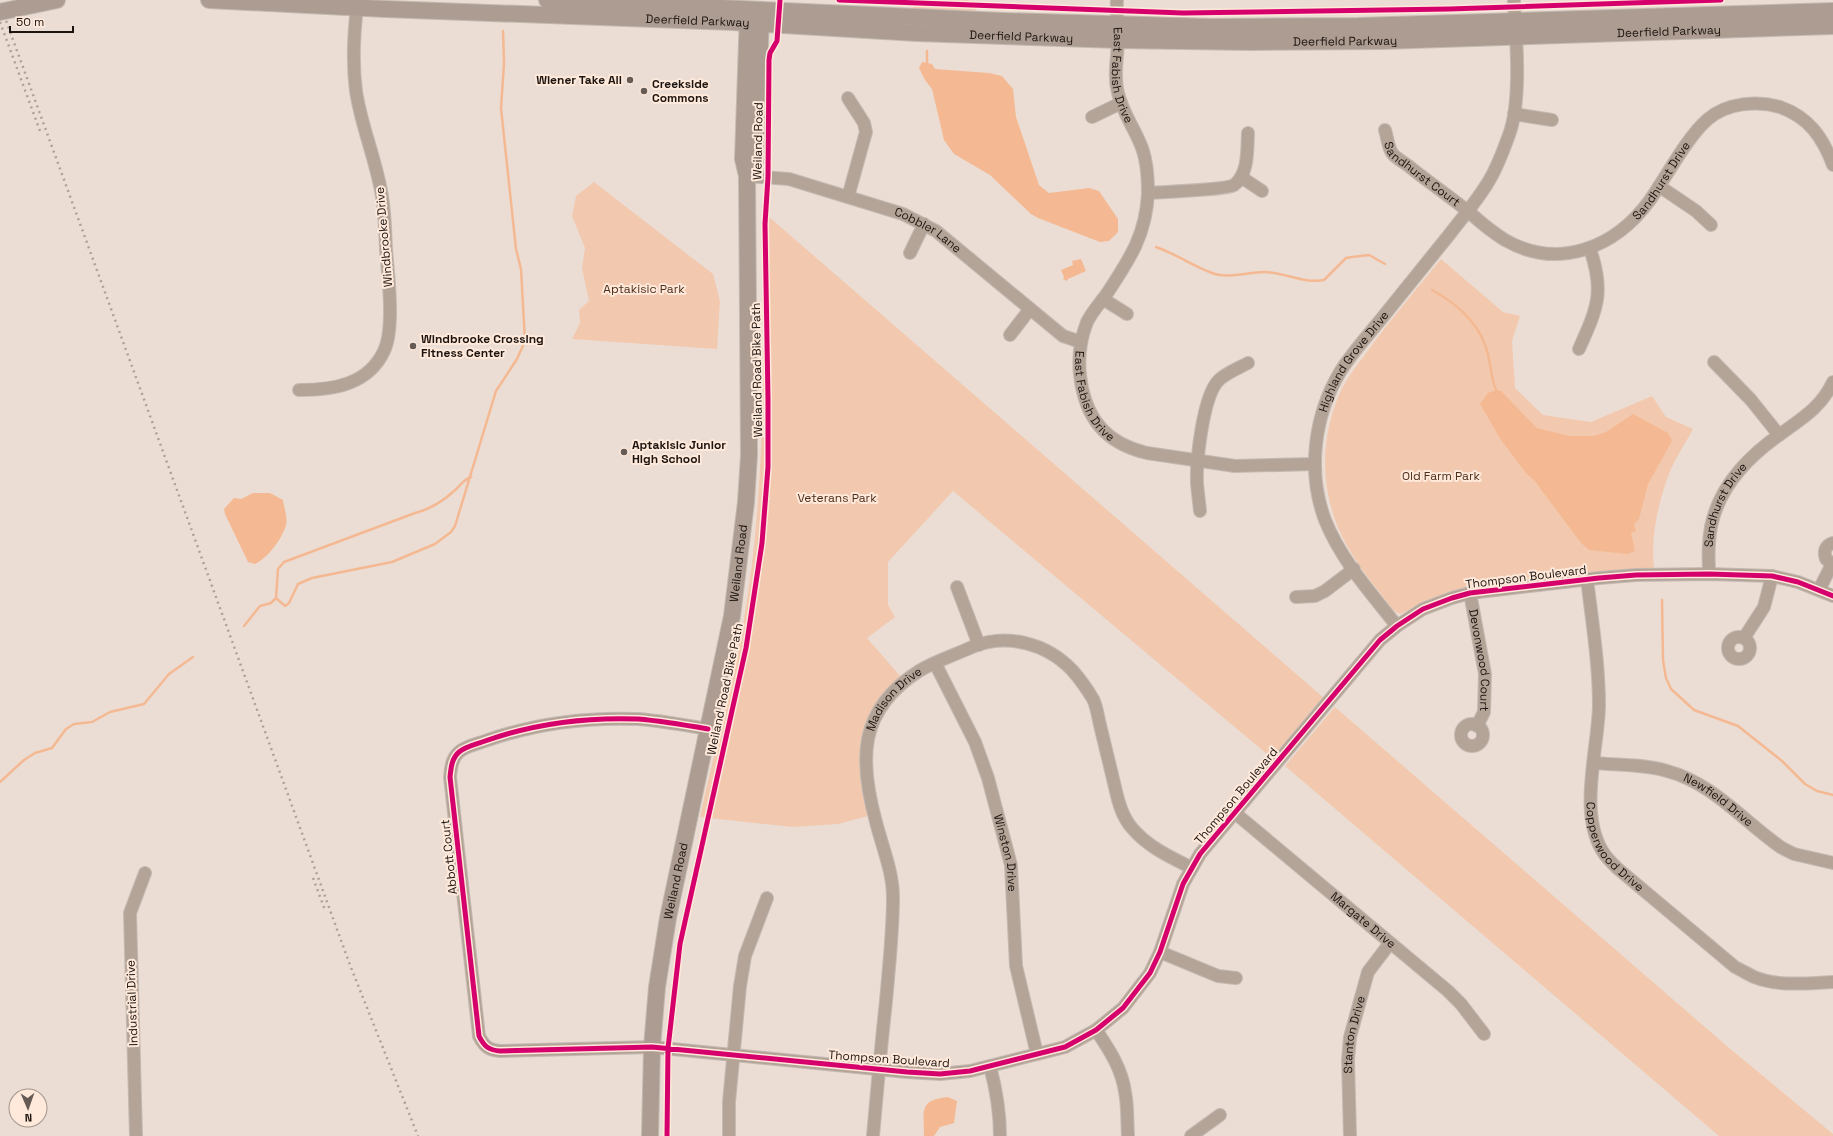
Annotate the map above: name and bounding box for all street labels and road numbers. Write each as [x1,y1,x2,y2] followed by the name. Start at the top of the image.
[645,11,750,31] street label: Deerfield Parkway
[1617,22,1721,41] street label: Deerfield Parkway
[969,27,1073,46] street label: Deerfield Parkway
[1108,27,1137,126] street label: East Fabish Drive
[1293,33,1397,50] street label: Deerfield Parkway
[749,102,767,180] street label: Weiland Road
[1629,138,1694,224] street label: Sandhurst Drive
[1380,140,1463,210] street label: Sandhurst Court
[372,186,396,288] street label: Windbrooke Drive
[893,204,965,257] street label: Cobbler Lane
[748,303,766,437] street label: Weiland Road Bike Path
[1315,308,1392,414] street label: Highland Grove Drive
[1071,350,1118,445] street label: East Fabish Drive
[1701,459,1750,547] street label: Sandhurst Drive
[726,524,751,603] street label: Weiland Road
[1465,562,1587,592] street label: Thompson Boulevard
[1465,608,1493,712] street label: Devonwood Court
[703,622,747,756] street label: Weiland Road Bike Path
[862,663,925,733] street label: Madison Drive
[1191,744,1281,848] street label: Thompson Boulevard
[1681,770,1757,830] street label: Newfield Drive
[1582,802,1647,895] street label: Copperwood Drive
[990,812,1020,892] street label: Winston Drive
[437,819,461,895] street label: Abbott Court
[660,841,692,921] street label: Weiland Road
[1327,888,1399,952] street label: Margate Drive
[123,960,141,1046] street label: Industrial Drive
[1340,994,1369,1074] street label: Stanton Drive
[828,1047,950,1071] street label: Thompson Boulevard

